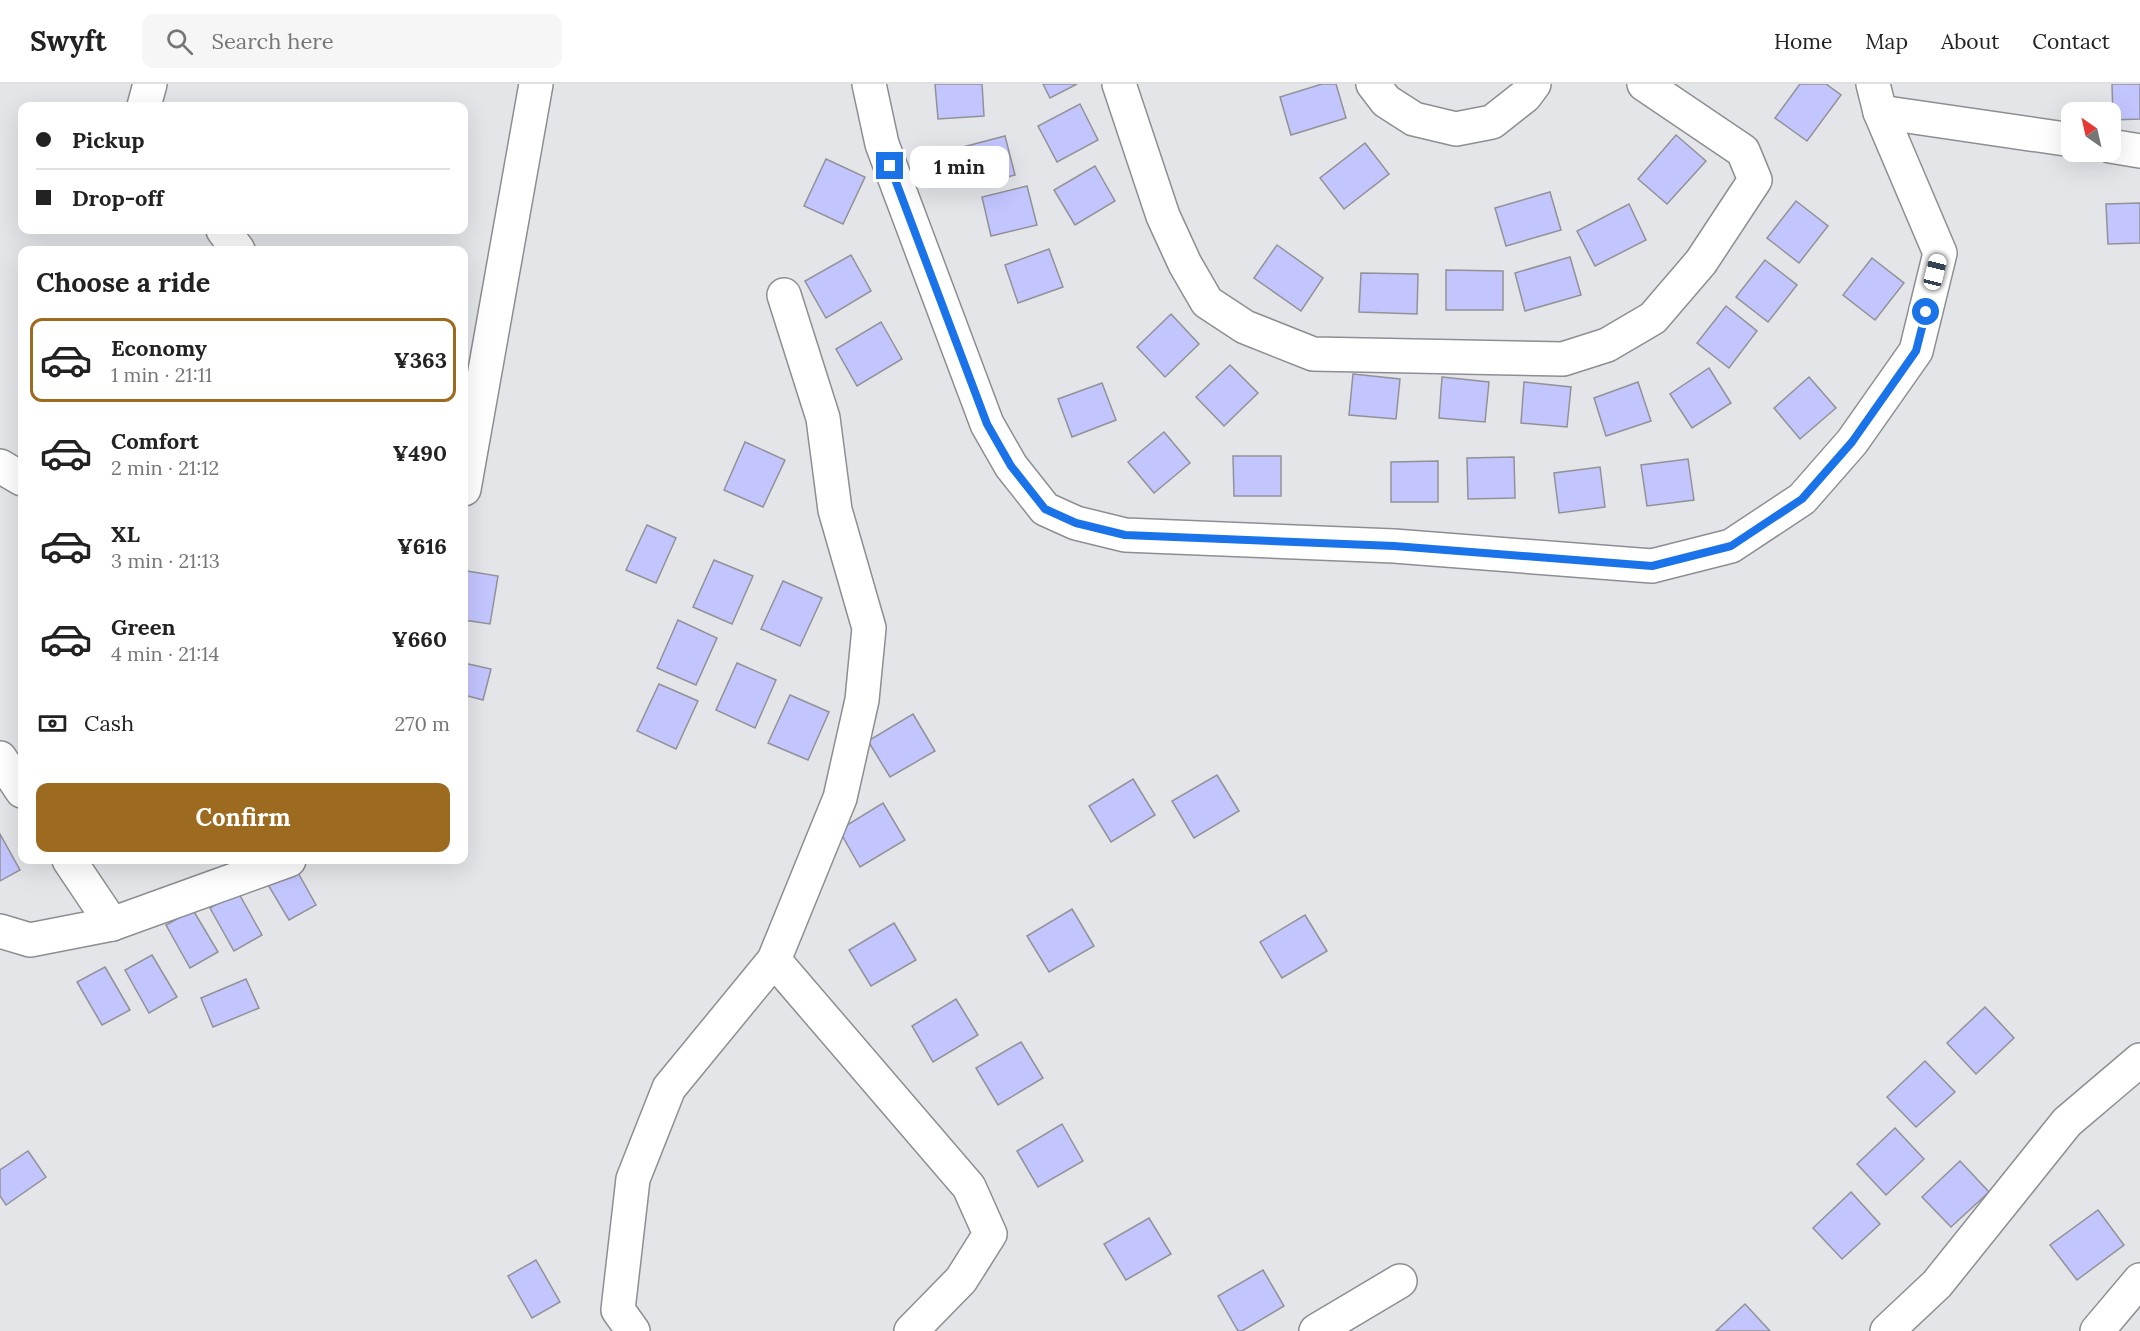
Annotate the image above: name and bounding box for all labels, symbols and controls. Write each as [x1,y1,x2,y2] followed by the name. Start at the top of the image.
[142,14,562,68] search box
[30,23,106,59] text: Swyft
[163,25,196,58] icon: search
[211,27,334,55] text: Search here
[1774,28,1832,55] text: Home
[1865,28,1908,55] text: Map
[1941,28,1999,55] text: About
[2032,28,2110,55] text: Contact
[2061,102,2121,162] north arrow
[2061,102,2121,162] map controls
[72,126,145,154] text: Pickup
[911,145,1010,187] callout: 1 min
[876,152,903,179] route end
[934,154,985,179] text: 1 min
[72,184,164,212] text: Drop-off
[1922,252,1948,292] car
[36,265,210,299] text: Choose a ride
[1912,298,1939,325] route start
[39,333,93,387] icon: car
[111,334,207,362] text: Economy
[394,346,447,374] text: ¥363
[111,362,212,387] text: 1 min · 21:11
[39,426,93,480] icon: car
[111,427,199,455] text: Comfort
[392,439,447,467] text: ¥490
[111,455,219,480] text: 2 min · 21:12
[39,519,93,573] icon: car
[111,520,140,548] text: XL
[397,532,447,560] text: ¥616
[111,548,220,573] text: 3 min · 21:13
[39,612,93,666] icon: car
[111,613,176,641] text: Green
[392,625,447,653] text: ¥660
[111,641,219,666] text: 4 min · 21:14
[36,707,69,740] icon: cash
[84,709,134,737] text: Cash
[394,711,450,736] text: 270 m
[36,783,450,852] button: Confirm

